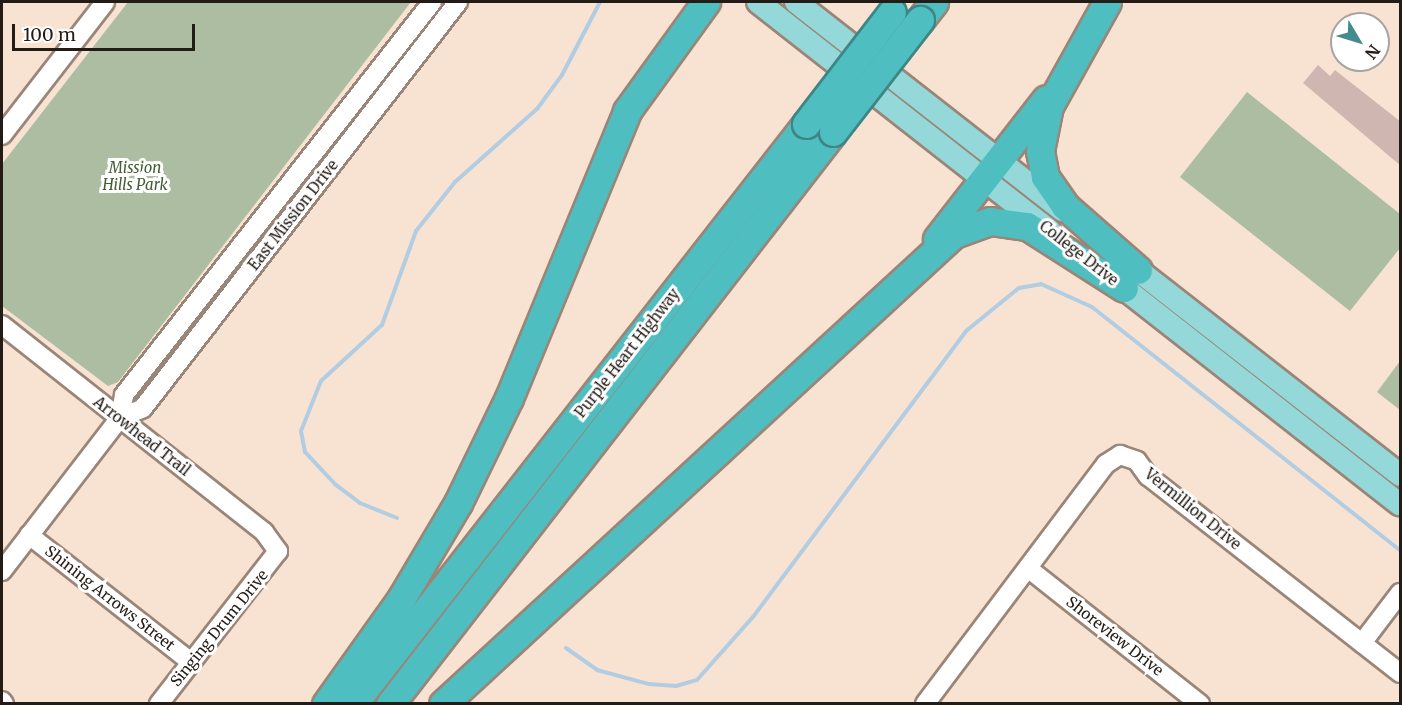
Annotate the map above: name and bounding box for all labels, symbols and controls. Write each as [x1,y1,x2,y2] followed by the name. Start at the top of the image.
[15,12,198,50] scale bar
[1330,12,1390,72] north arrow
[23,23,76,46] text: 100 m
[1361,41,1384,63] text: N
[244,156,342,274] street label: East Mission Drive
[102,158,168,193] park label: Mission Hills Park
[1036,217,1122,289] street label: College Drive
[571,285,683,421] street label: Purple Heart Highway
[90,393,194,479] street label: Arrowhead Trail
[1141,465,1245,553] street label: Vermillion Drive
[42,542,178,654] street label: Shining Arrows Street
[167,566,271,690] street label: Singing Drum Drive
[1063,593,1167,679] street label: Shoreview Drive

